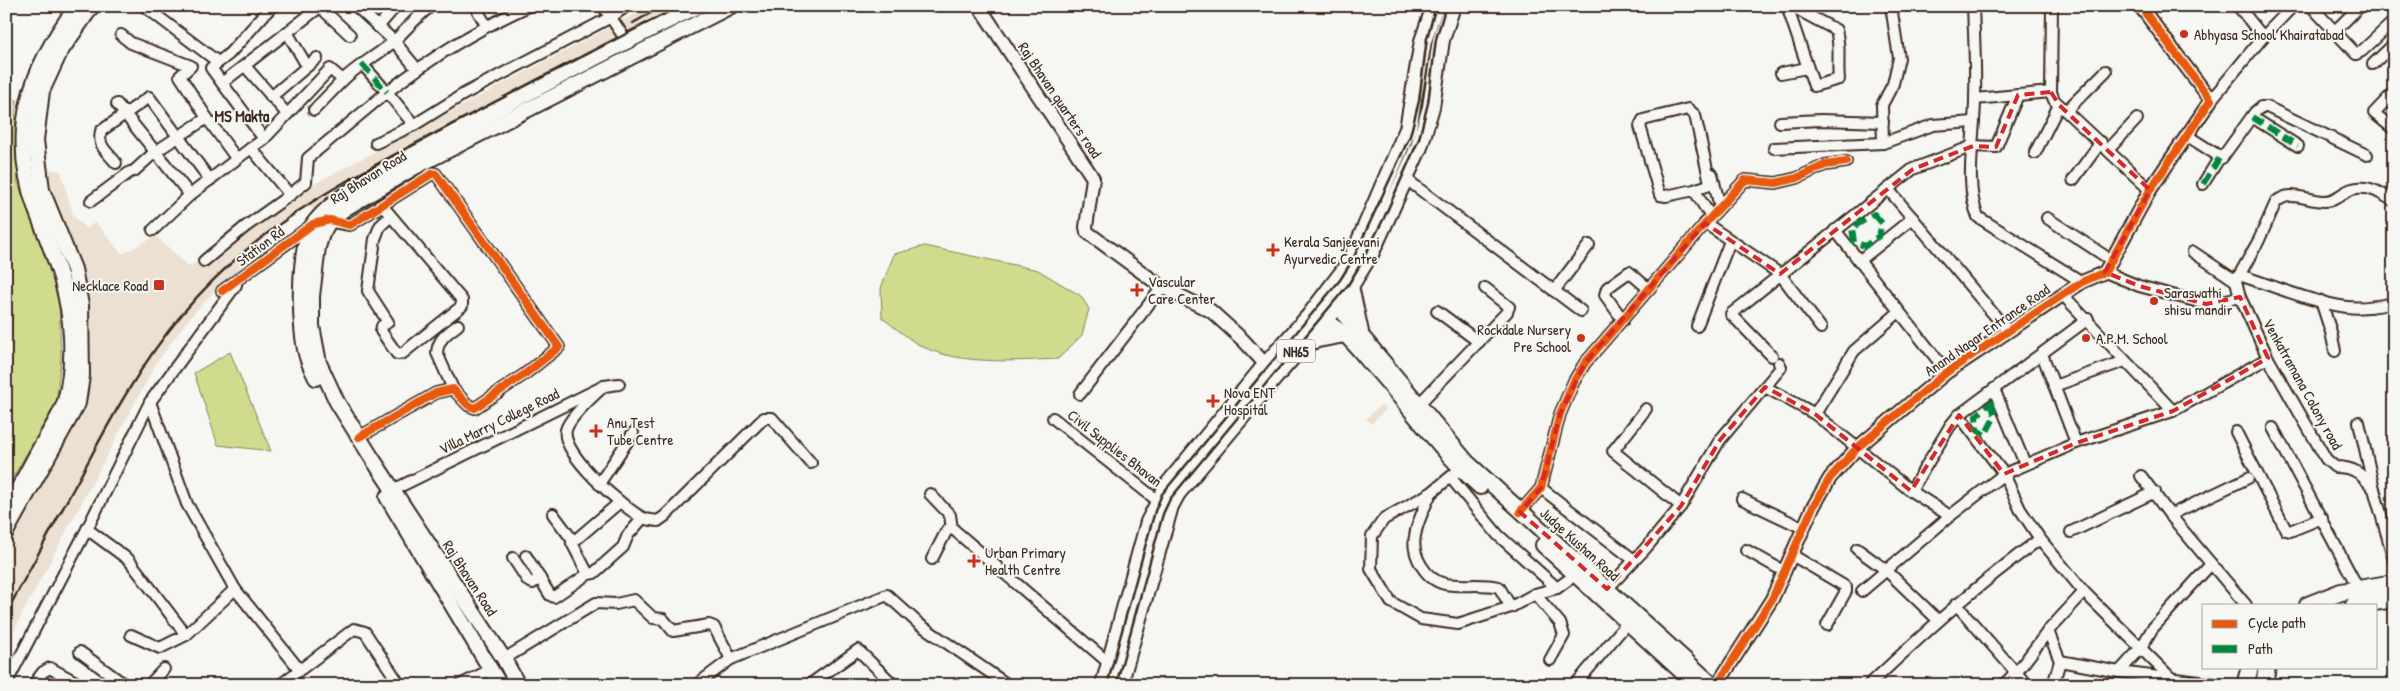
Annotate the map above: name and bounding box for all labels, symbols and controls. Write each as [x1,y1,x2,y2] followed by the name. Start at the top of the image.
[2194,24,2344,45] place label: Abhyasa School Khairatabad
[2178,28,2190,40] marker: Abhyasa School Khairatabad
[1013,38,1107,162] street label: Raj Bhavan quarters road
[215,105,270,127] district label: MS Makta
[326,145,410,209] street label: Raj Bhavan Road
[232,221,289,271] street label: Station Rd
[1284,231,1380,269] place label: Kerala Sanjeevani Ayurvedic Centre
[1266,243,1280,257] marker: Kerala Sanjeevani Ayurvedic Centre
[1148,271,1215,309] place label: Vascular Care Center
[72,275,148,296] place label: Necklace Road
[152,278,166,292] marker: Necklace Road
[1920,279,2054,381] street label: Anand Nagar Entrance Road
[2164,282,2233,320] place label: Saraswathi shisu mandir
[1130,283,1144,297] marker: Vascular Care Center
[2148,295,2160,307] marker: Saraswathi shisu mandir
[2258,315,2348,453] street label: Venkatramana Colony road
[1477,319,1571,357] place label: Rockdale Nursery Pre School
[2096,328,2168,349] place label: A.P.M. School
[1575,332,1587,344] marker: Rockdale Nursery Pre School
[2080,332,2092,344] marker: A.P.M. School
[1277,340,1315,362] road number: NH65
[1224,382,1276,420] place label: Nova ENT Hospital
[435,383,563,459] street label: Villa Marry College Road
[1206,394,1220,408] marker: Nova ENT Hospital
[1063,404,1167,492] street label: Civil Supplies Bhavan
[607,412,674,450] place label: Anu Test Tube Centre
[589,424,603,438] marker: Anu Test Tube Centre
[1536,503,1624,585] street label: Judge Kushan Road
[438,536,502,620] street label: Raj Bhavan Road
[985,542,1066,580] place label: Urban Primary Health Centre
[967,554,981,568] marker: Urban Primary Health Centre
[2202,604,2378,668] legend
[2248,612,2306,633] text: Cycle path
[2248,638,2273,659] text: Path

